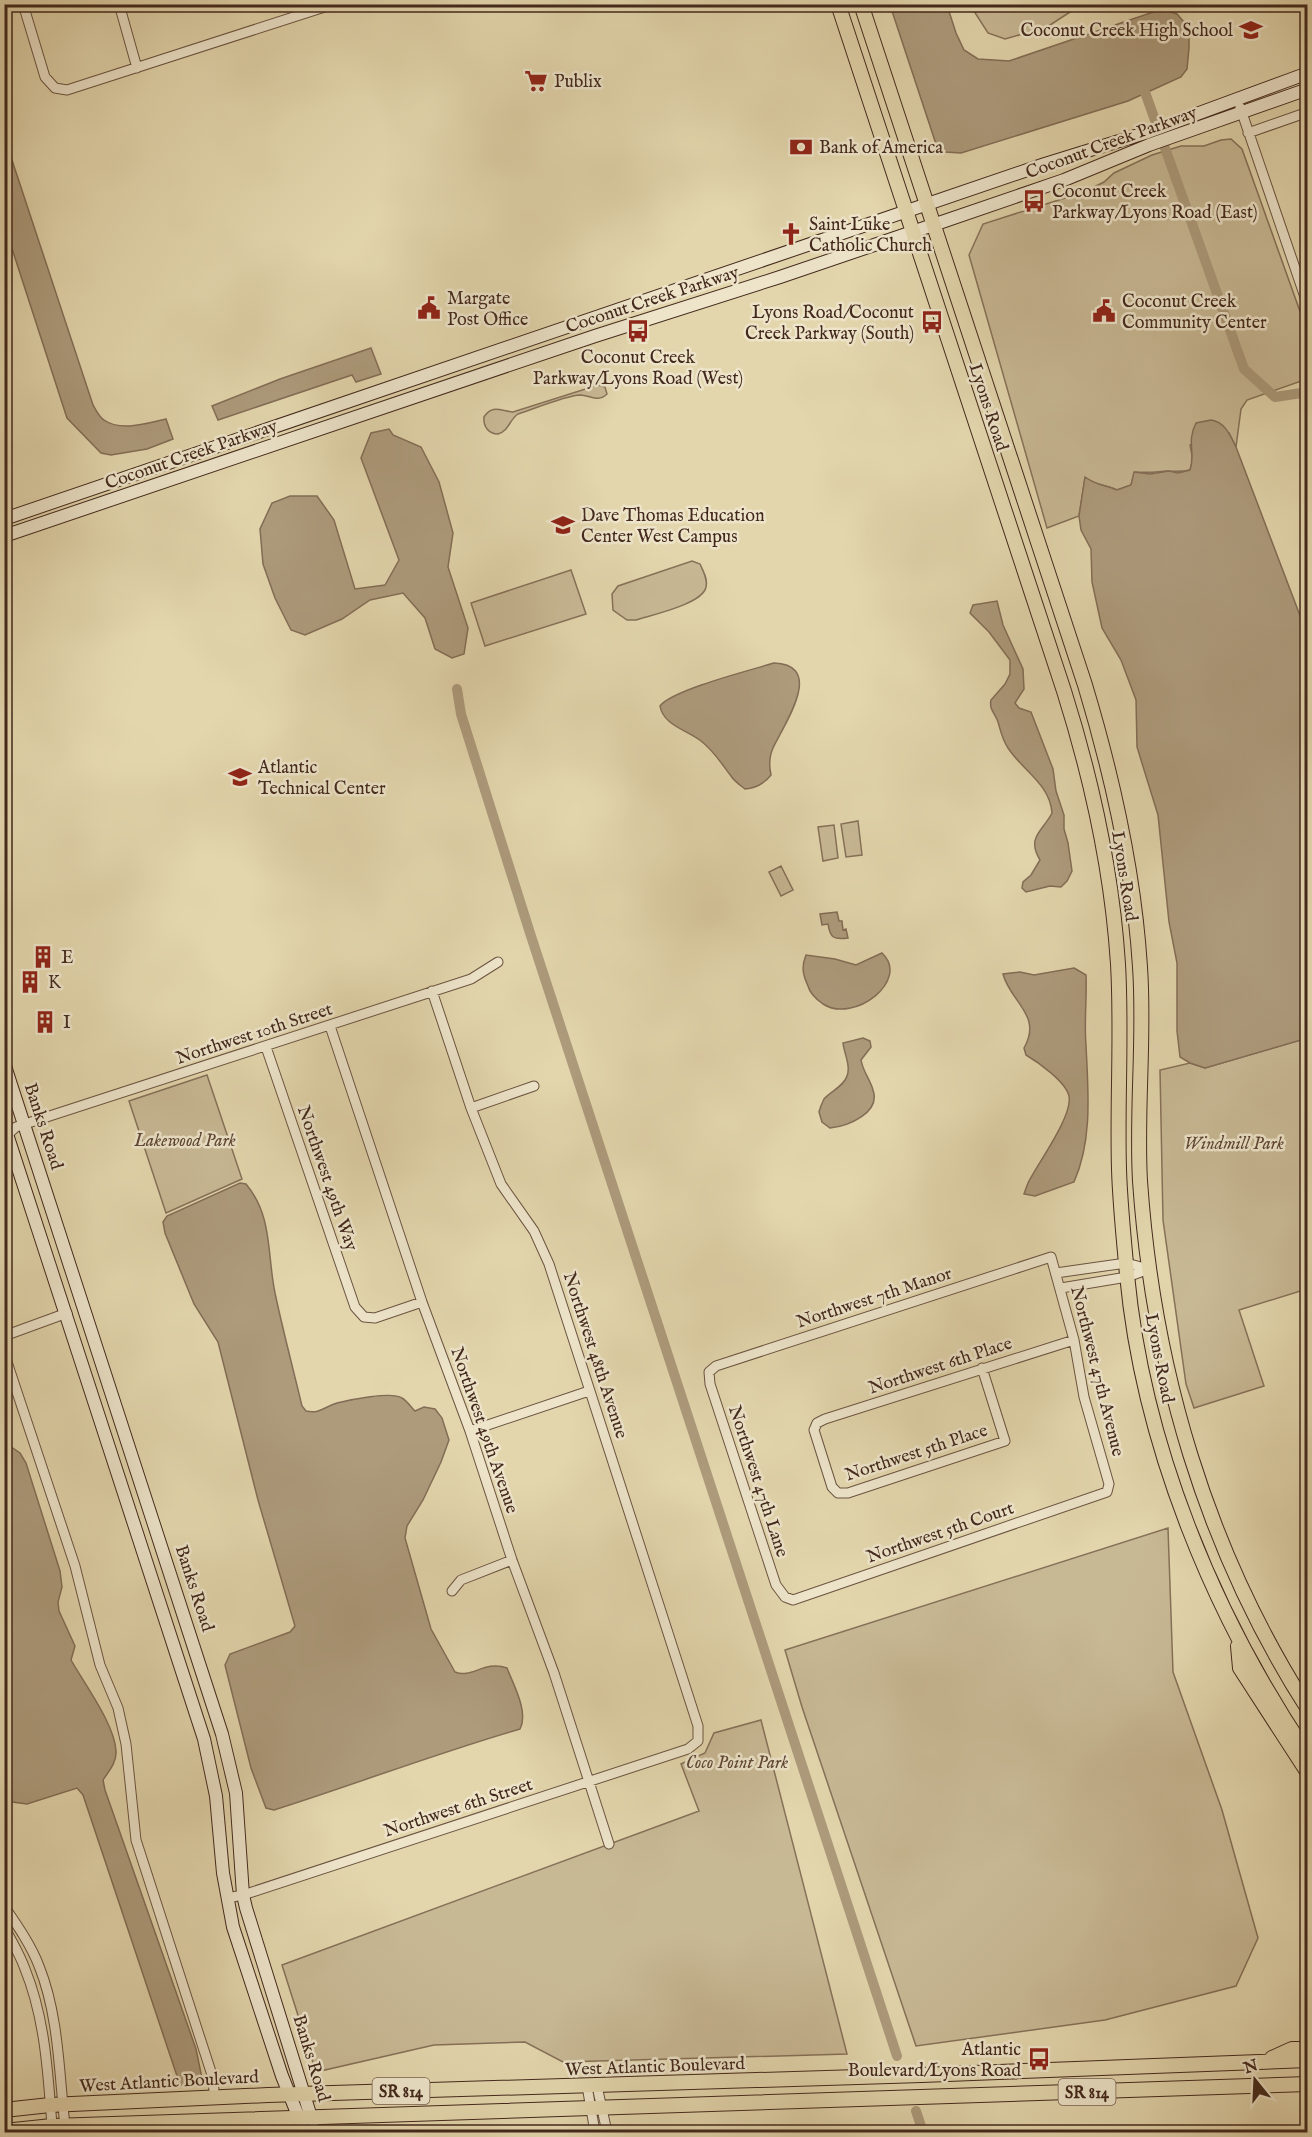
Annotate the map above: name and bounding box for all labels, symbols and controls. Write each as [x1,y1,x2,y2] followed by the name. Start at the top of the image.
[1238,17,1264,43] school or university icon: Coconut Creek High School
[1020,20,1233,43] place label: Coconut Creek High School
[523,68,549,94] supermarket icon: Publix
[554,71,602,94] place label: Publix
[1023,102,1200,185] street label: Coconut Creek Parkway
[788,134,814,160] bank icon: Bank of America
[819,137,943,160] place label: Bank of America
[1052,181,1258,225] place label: Coconut Creek Parkway/Lyons Road (East)
[1021,188,1047,214] bus stop icon: Coconut Creek Parkway/Lyons Road (East)
[809,214,932,258] place label: Saint Luke Catholic Church
[778,221,804,247] church icon: Saint Luke Catholic Church
[563,262,742,339] street label: Coconut Creek Parkway
[447,288,528,332] place label: Margate Post Office
[1122,291,1267,335] place label: Coconut Creek Community Center
[416,295,442,321] public building icon: Margate Post Office
[1091,298,1117,324] public building icon: Coconut Creek Community Center
[745,302,914,346] place label: Lyons Road/Coconut Creek Parkway (South)
[919,309,945,335] bus stop icon: Lyons Road/Coconut Creek Parkway (South)
[625,318,651,344] bus stop icon: Coconut Creek Parkway/Lyons Road (West)
[533,347,743,391] place label: Coconut Creek Parkway/Lyons Road (West)
[963,361,1013,455] street label: Lyons Road
[102,415,281,496] street label: Coconut Creek Parkway
[581,505,765,549] place label: Dave Thomas Education Center West Campus
[550,512,576,538] school or university icon: Dave Thomas Education Center West Campus
[257,757,386,801] place label: Atlantic Technical Center
[227,764,253,790] school or university icon: Atlantic Technical Center
[1105,829,1142,923] street label: Lyons Road
[30,944,56,970] building icon: E
[61,947,73,970] place label: E
[17,969,43,995] building icon: K
[48,972,62,995] place label: K
[173,998,336,1071] street label: Northwest 10th Street
[32,1009,58,1035] building icon: I
[63,1012,71,1035] place label: I
[18,1080,68,1173] street label: Banks Road
[291,1103,362,1254] street label: Northwest 49th Way
[133,1130,236,1153] park label: Lakewood Park
[1184,1133,1284,1156] park label: Windmill Park
[794,1262,955,1334] street label: Northwest 7th Manor
[557,1269,632,1442] street label: Northwest 48th Avenue
[1064,1284,1129,1459] street label: Northwest 47th Avenue
[1139,1311,1179,1406] street label: Lyons Road
[866,1332,1015,1400] street label: Northwest 6th Place
[444,1344,523,1517] street label: Northwest 49th Avenue
[722,1403,793,1560] street label: Northwest 47th Lane
[842,1420,991,1487] street label: Northwest 5th Place
[864,1497,1017,1569] street label: Northwest 5th Court
[169,1542,219,1635] street label: Banks Road
[686,1752,788,1775] park label: Coco Point Park
[381,1774,536,1843] street label: Northwest 6th Street
[286,2012,335,2105] street label: Banks Road
[848,2039,1021,2083] place label: Atlantic Boulevard/Lyons Road
[1026,2046,1052,2072] bus stop icon: Atlantic Boulevard/Lyons Road
[1225,2050,1285,2110] north arrow
[565,2053,746,2082] street label: West Atlantic Boulevard
[1240,2056,1261,2080] text: N
[79,2066,260,2099] street label: West Atlantic Boulevard
[372,2078,430,2104] road number: SR 814
[1058,2079,1116,2105] road number: SR 814

